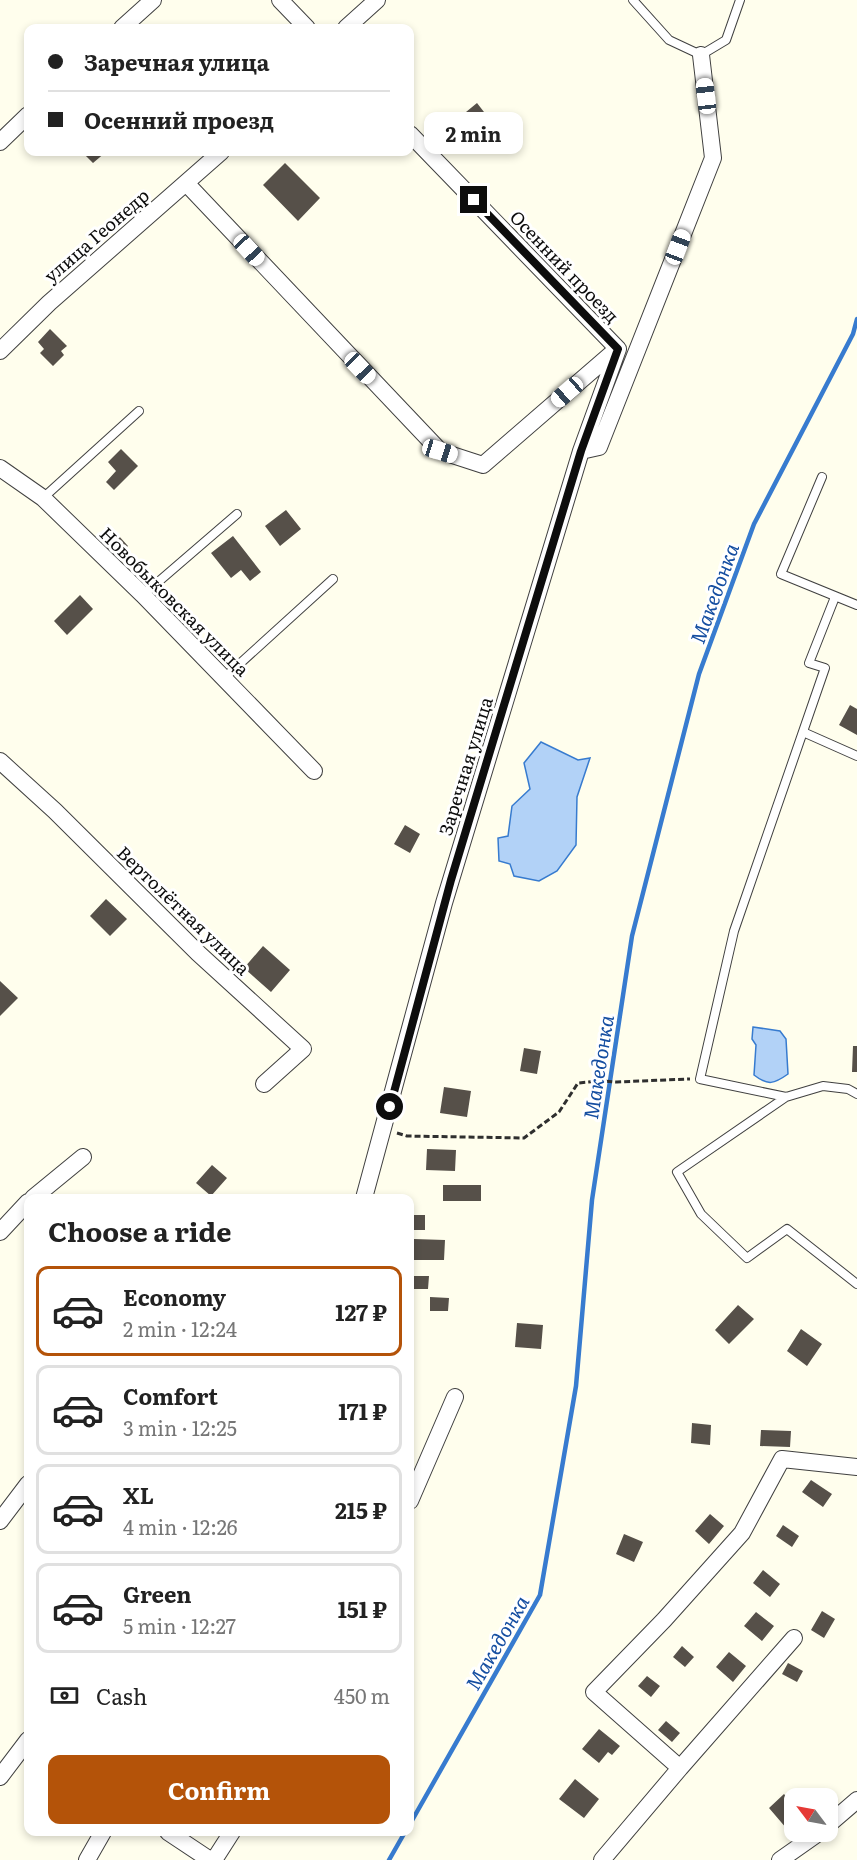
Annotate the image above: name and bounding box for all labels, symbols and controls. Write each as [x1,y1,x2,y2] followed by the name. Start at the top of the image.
[84,45,269,78] text: Заречная улица
[695,77,717,115] car
[84,103,274,136] text: Осенний проезд
[424,113,524,155] callout: 2 min
[446,118,501,148] text: 2 min
[38,182,154,288] street label: улица Геонедр
[460,186,487,213] route end
[504,204,626,328] street label: Осенний проезд
[663,227,693,267] car
[230,231,268,269] car
[341,349,379,387] car
[548,373,586,411] car
[420,437,460,465] car
[94,520,256,682] street label: Новобыковская улица
[681,538,745,647] water label: Македонка
[431,693,499,839] street label: Заречная улица
[111,839,257,981] street label: Вертолётная улица
[574,1012,620,1121] water label: Македонка
[376,1093,403,1120] route start
[48,1210,231,1250] text: Choose a ride
[123,1280,226,1313] text: Economy
[51,1284,105,1338] icon: car
[335,1295,387,1328] text: 127 ₽
[123,1313,237,1343] text: 2 min · 12:24
[123,1379,218,1412] text: Comfort
[51,1383,105,1437] icon: car
[338,1394,387,1427] text: 171 ₽
[123,1412,237,1442] text: 3 min · 12:25
[123,1478,154,1511] text: XL
[51,1482,105,1536] icon: car
[335,1493,387,1526] text: 215 ₽
[123,1511,238,1541] text: 4 min · 12:26
[123,1577,192,1610] text: Green
[51,1581,105,1635] icon: car
[457,1589,536,1695] water label: Македонка
[338,1592,387,1625] text: 151 ₽
[123,1610,236,1640] text: 5 min · 12:27
[48,1679,81,1712] icon: cash
[96,1679,147,1712] text: Cash
[334,1680,390,1710] text: 450 m
[48,1755,390,1824] button: Confirm
[784,1788,838,1842] north arrow
[784,1788,838,1842] map controls

